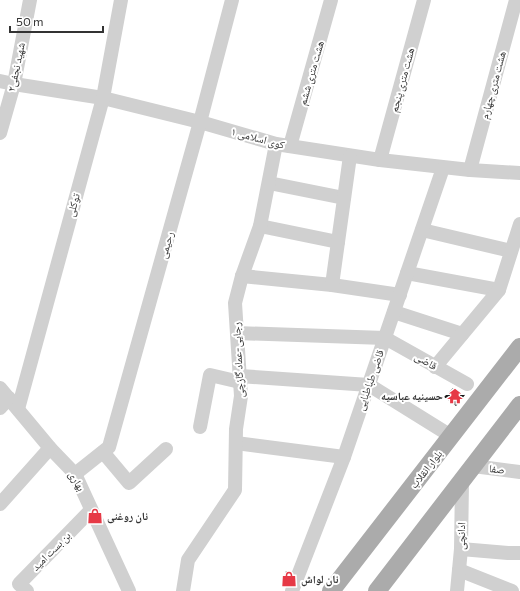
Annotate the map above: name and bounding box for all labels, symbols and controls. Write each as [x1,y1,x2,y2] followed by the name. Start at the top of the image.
[10,8,103,34] scale bar
[16,14,44,28] text: 50 m
[295,39,328,107] street label: هشت متری ششم
[4,41,28,93] street label: شهید نجفی۲
[387,46,418,114] street label: هشت متری پنجم
[477,49,509,121] street label: هشت متری چهارم
[230,124,287,152] street label: کوی اسلامی ۱
[63,191,83,218] street label: توکلی
[156,230,176,260] street label: رحیمی
[229,322,247,398] street label: رجایی-عماد گازچی
[353,347,387,412] street label: قاضی طباطبایی
[412,349,440,373] street label: قاضی
[446,387,464,405] temple icon: حسینیه عباسیه
[381,389,443,403] place label: حسینیه عباسیه
[407,447,445,491] street label: بلوار انقلاب
[488,461,506,476] street label: صفا
[66,468,88,494] street label: بهاری
[86,507,104,525] shop icon: نان روغنی
[107,509,148,524] place label: نان روغنی
[454,522,468,550] street label: ادانچی
[28,528,74,574] street label: بن بست امید
[280,570,298,588] shop icon: نان لواش
[301,572,339,587] place label: نان لواش

